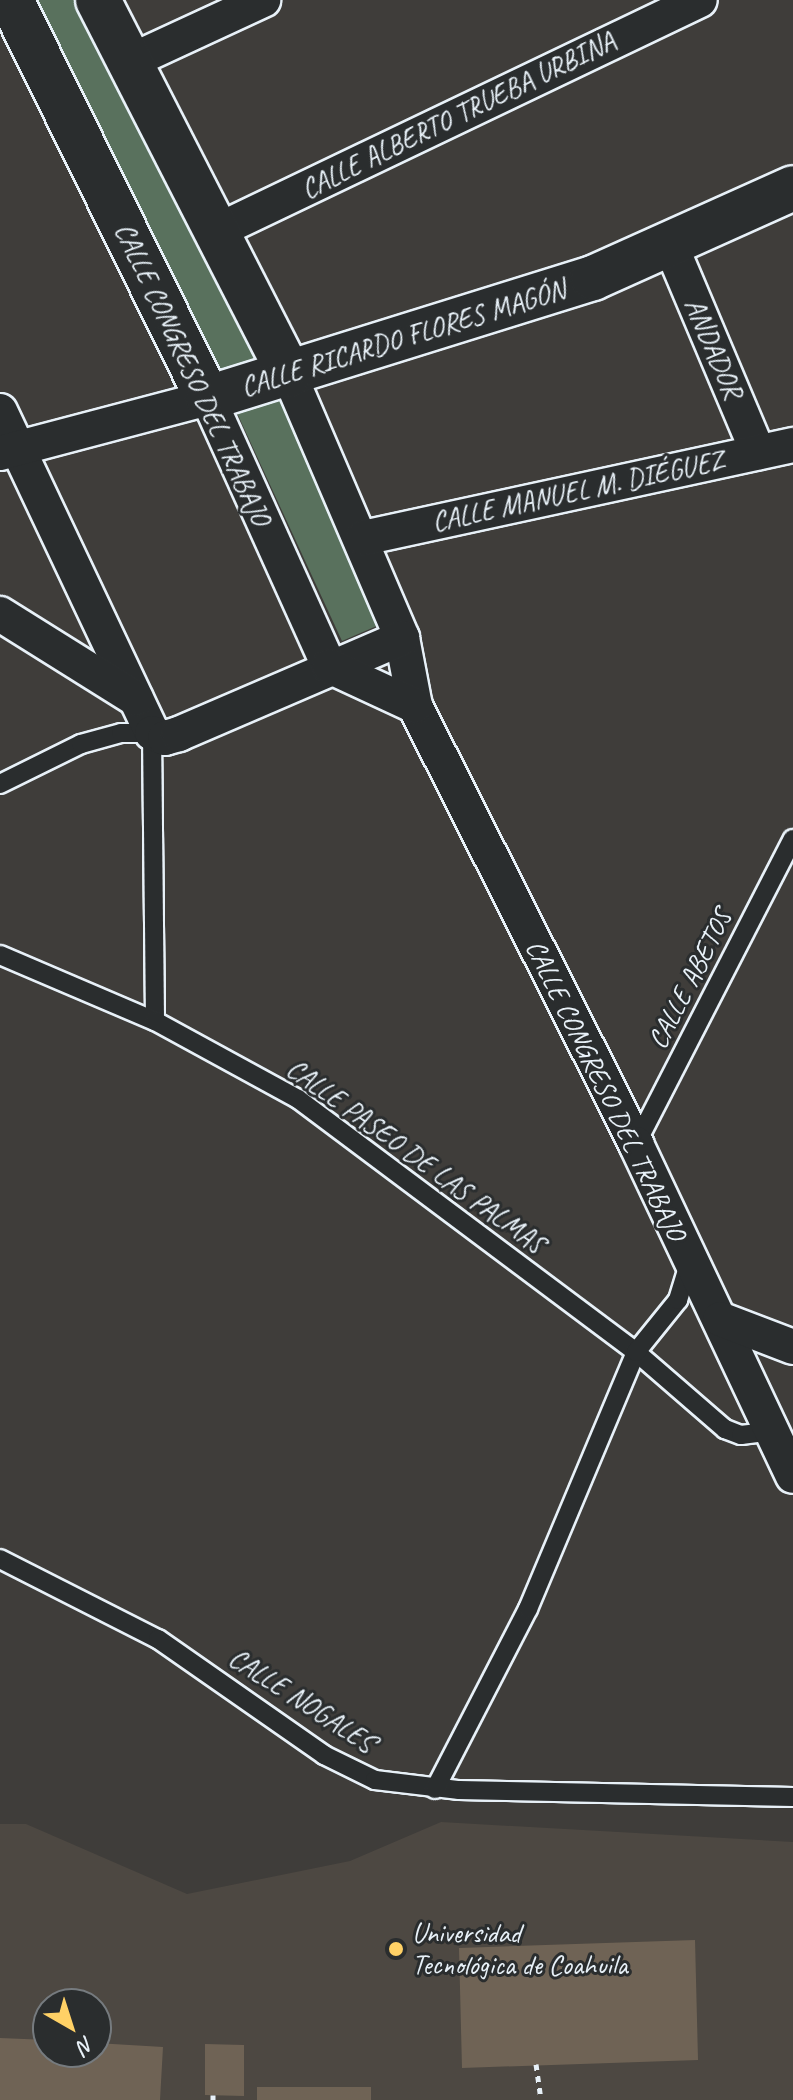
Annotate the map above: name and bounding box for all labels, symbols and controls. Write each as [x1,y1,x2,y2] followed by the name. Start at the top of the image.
[296,25,620,205] street label: CALLE ALBERTO TRUEBA URBINA
[108,217,278,531] street label: CALLE CONGRESO DEL TRABAJO
[237,273,569,403] street label: CALLE RICARDO FLORES MAGÓN
[678,293,750,403] street label: ANDADOR
[429,444,727,538] street label: CALLE MANUEL M. DIÉGUEZ
[641,904,739,1054] street label: CALLE ABETOS
[518,934,694,1246] street label: CALLE CONGRESO DEL TRABAJO
[281,1051,551,1261] street label: CALLE PASEO DE LAS PALMAS
[223,1641,381,1759] street label: CALLE NOGALES
[412,1916,627,1982] place label: Universidad Tecnológica de Coahuila
[387,1940,405,1958] marker: Universidad Tecnológica de Coahuila
[32,1988,112,2068] north arrow
[72,2030,100,2060] text: N

